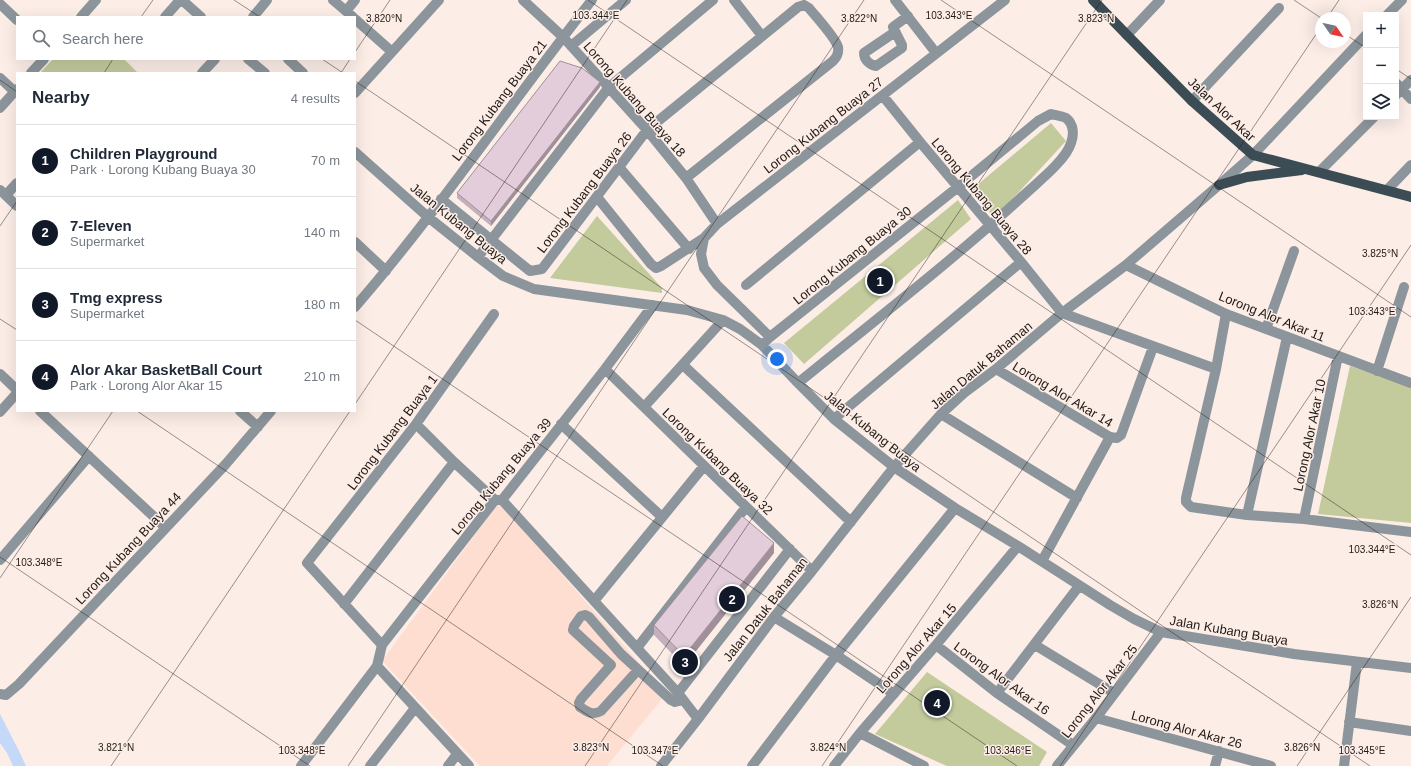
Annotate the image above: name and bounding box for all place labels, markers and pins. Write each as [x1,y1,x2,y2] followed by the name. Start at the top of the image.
[867,266,893,296] pin: 1
[719,584,745,614] pin: 2
[672,647,698,677] pin: 3
[924,688,950,718] pin: 4

